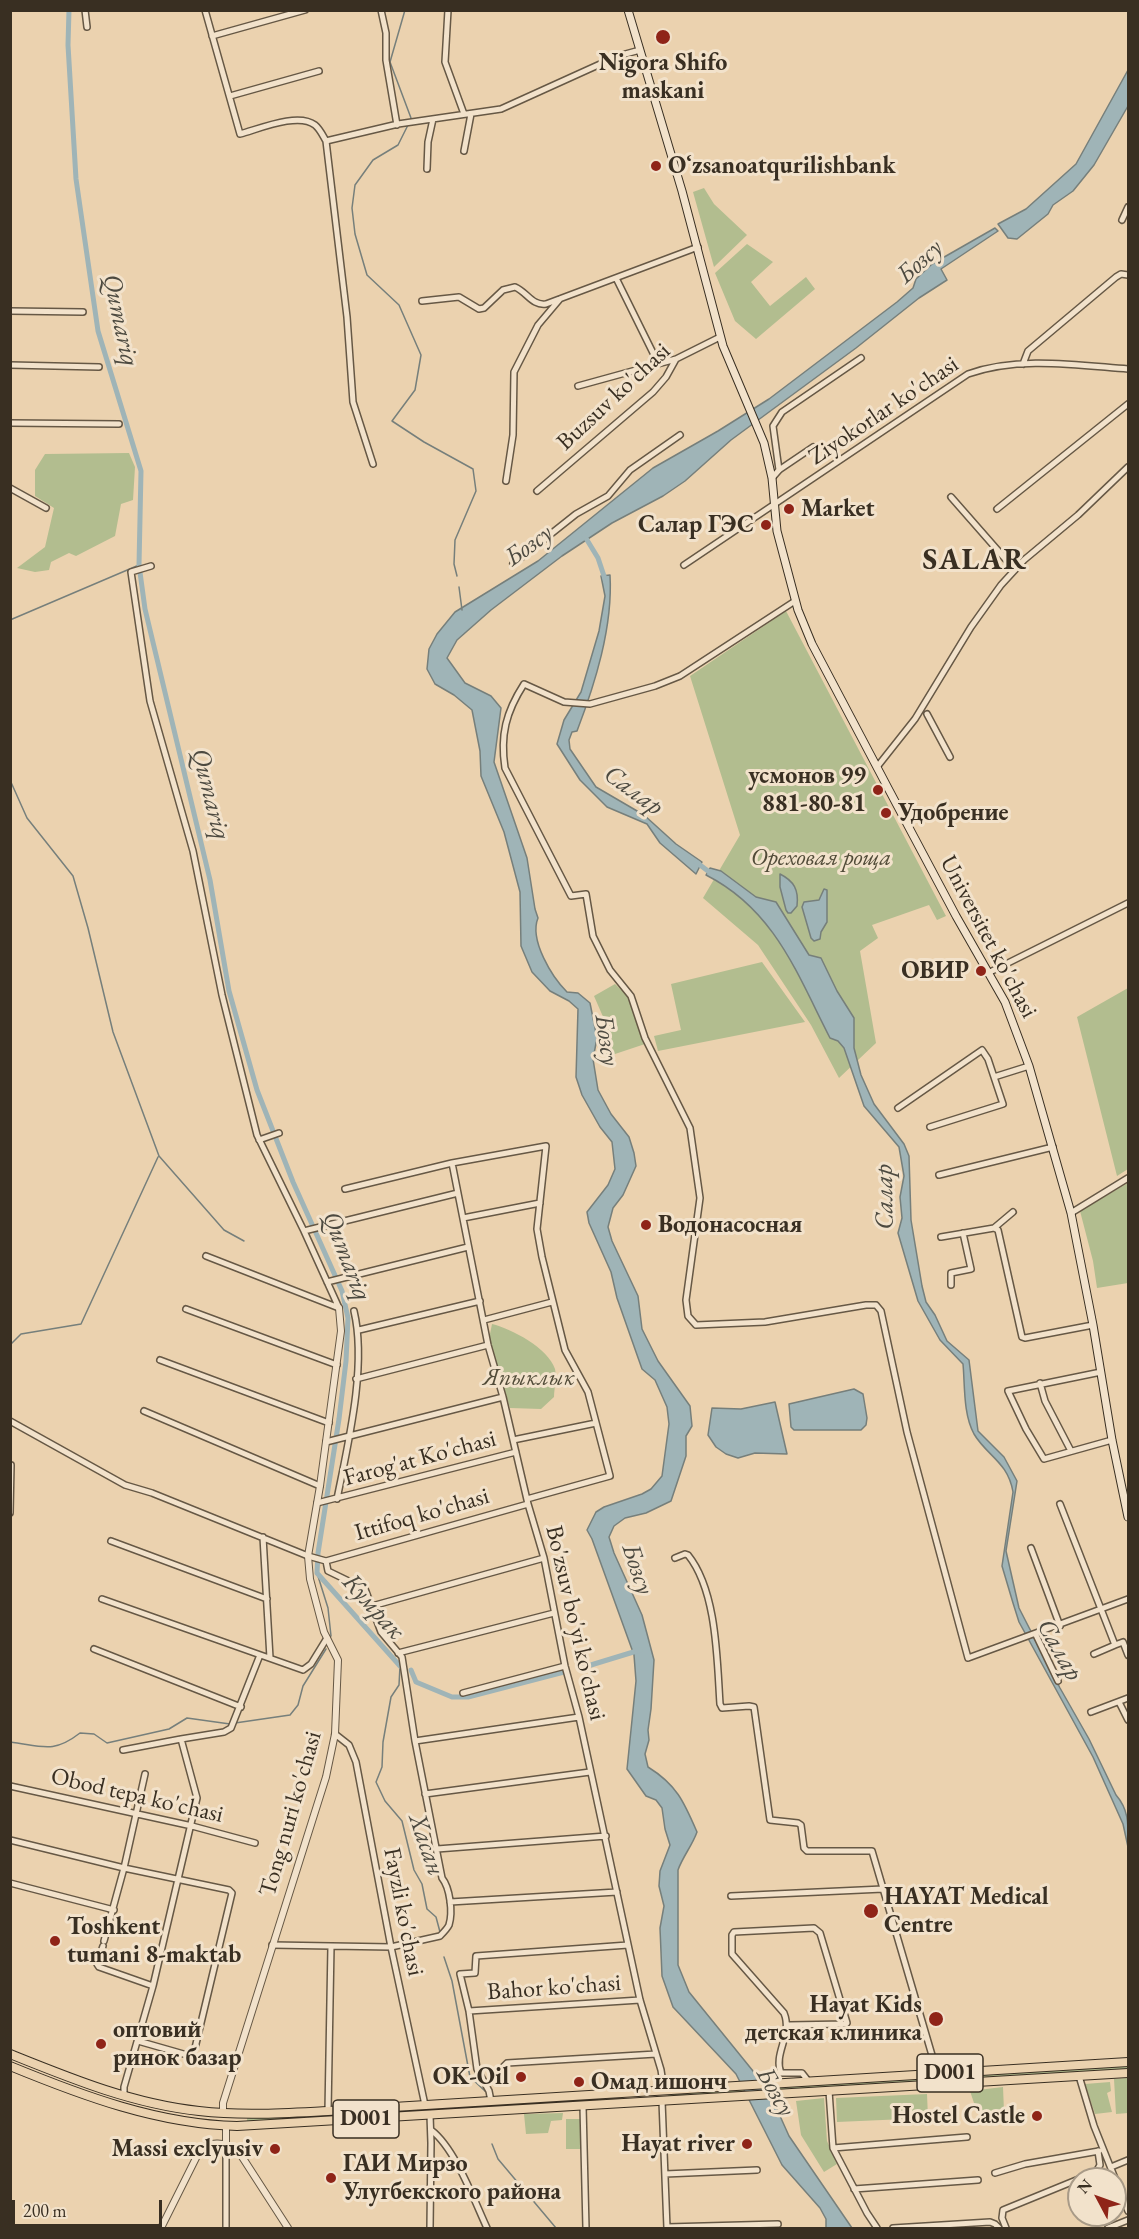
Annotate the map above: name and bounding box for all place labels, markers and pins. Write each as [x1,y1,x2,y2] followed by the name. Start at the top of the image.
[654,28,672,46] marker: Nigora Shifo maskani
[599,49,727,105] place label: Nigora Shifo maskani
[668,152,896,180] place label: Oʻzsanoatqurilishbank
[649,159,663,173] marker: Oʻzsanoatqurilishbank
[801,495,875,523] place label: Market
[782,502,796,516] marker: Market
[638,511,754,539] place label: Салар ГЭС
[759,518,773,532] marker: Салар ГЭС
[748,762,866,818] place label: усмонов 99 881-80-81
[871,783,885,797] marker: усмонов 99 881-80-81
[898,799,1009,827] place label: Удобрение
[879,806,893,820] marker: Удобрение
[901,957,969,985] place label: ОВИР
[974,964,988,978] marker: ОВИР
[658,1211,802,1239] place label: Водонасосная
[639,1218,653,1232] marker: Водонасосная
[884,1883,1048,1939] place label: HAYAT Medical Centre
[862,1902,880,1920] marker: HAYAT Medical Centre
[67,1913,241,1969] place label: Toshkent tumani 8-maktab
[48,1934,62,1948] marker: Toshkent tumani 8-maktab
[745,1991,922,2047] place label: Hayat Kids детская клиника
[927,2010,945,2028] marker: Hayat Kids детская клиника
[113,2016,241,2072] place label: оптовий ринок базар
[94,2037,108,2051] marker: оптовий ринок базар
[433,2063,509,2091] place label: OK-Oil
[591,2068,727,2096] place label: Омад ишонч
[514,2070,528,2084] marker: OK-Oil
[572,2075,586,2089] marker: Омад ишонч
[892,2102,1025,2130] place label: Hostel Castle
[1030,2109,1044,2123] marker: Hostel Castle
[622,2130,735,2158] place label: Hayat river
[111,2135,263,2163] place label: Massi exclyusiv
[740,2137,754,2151] marker: Hayat river
[268,2142,282,2156] marker: Massi exclyusiv
[343,2150,561,2206] place label: ГАИ Мирзо Улугбекского района
[324,2171,338,2185] marker: ГАИ Мирзо Улугбекского района

